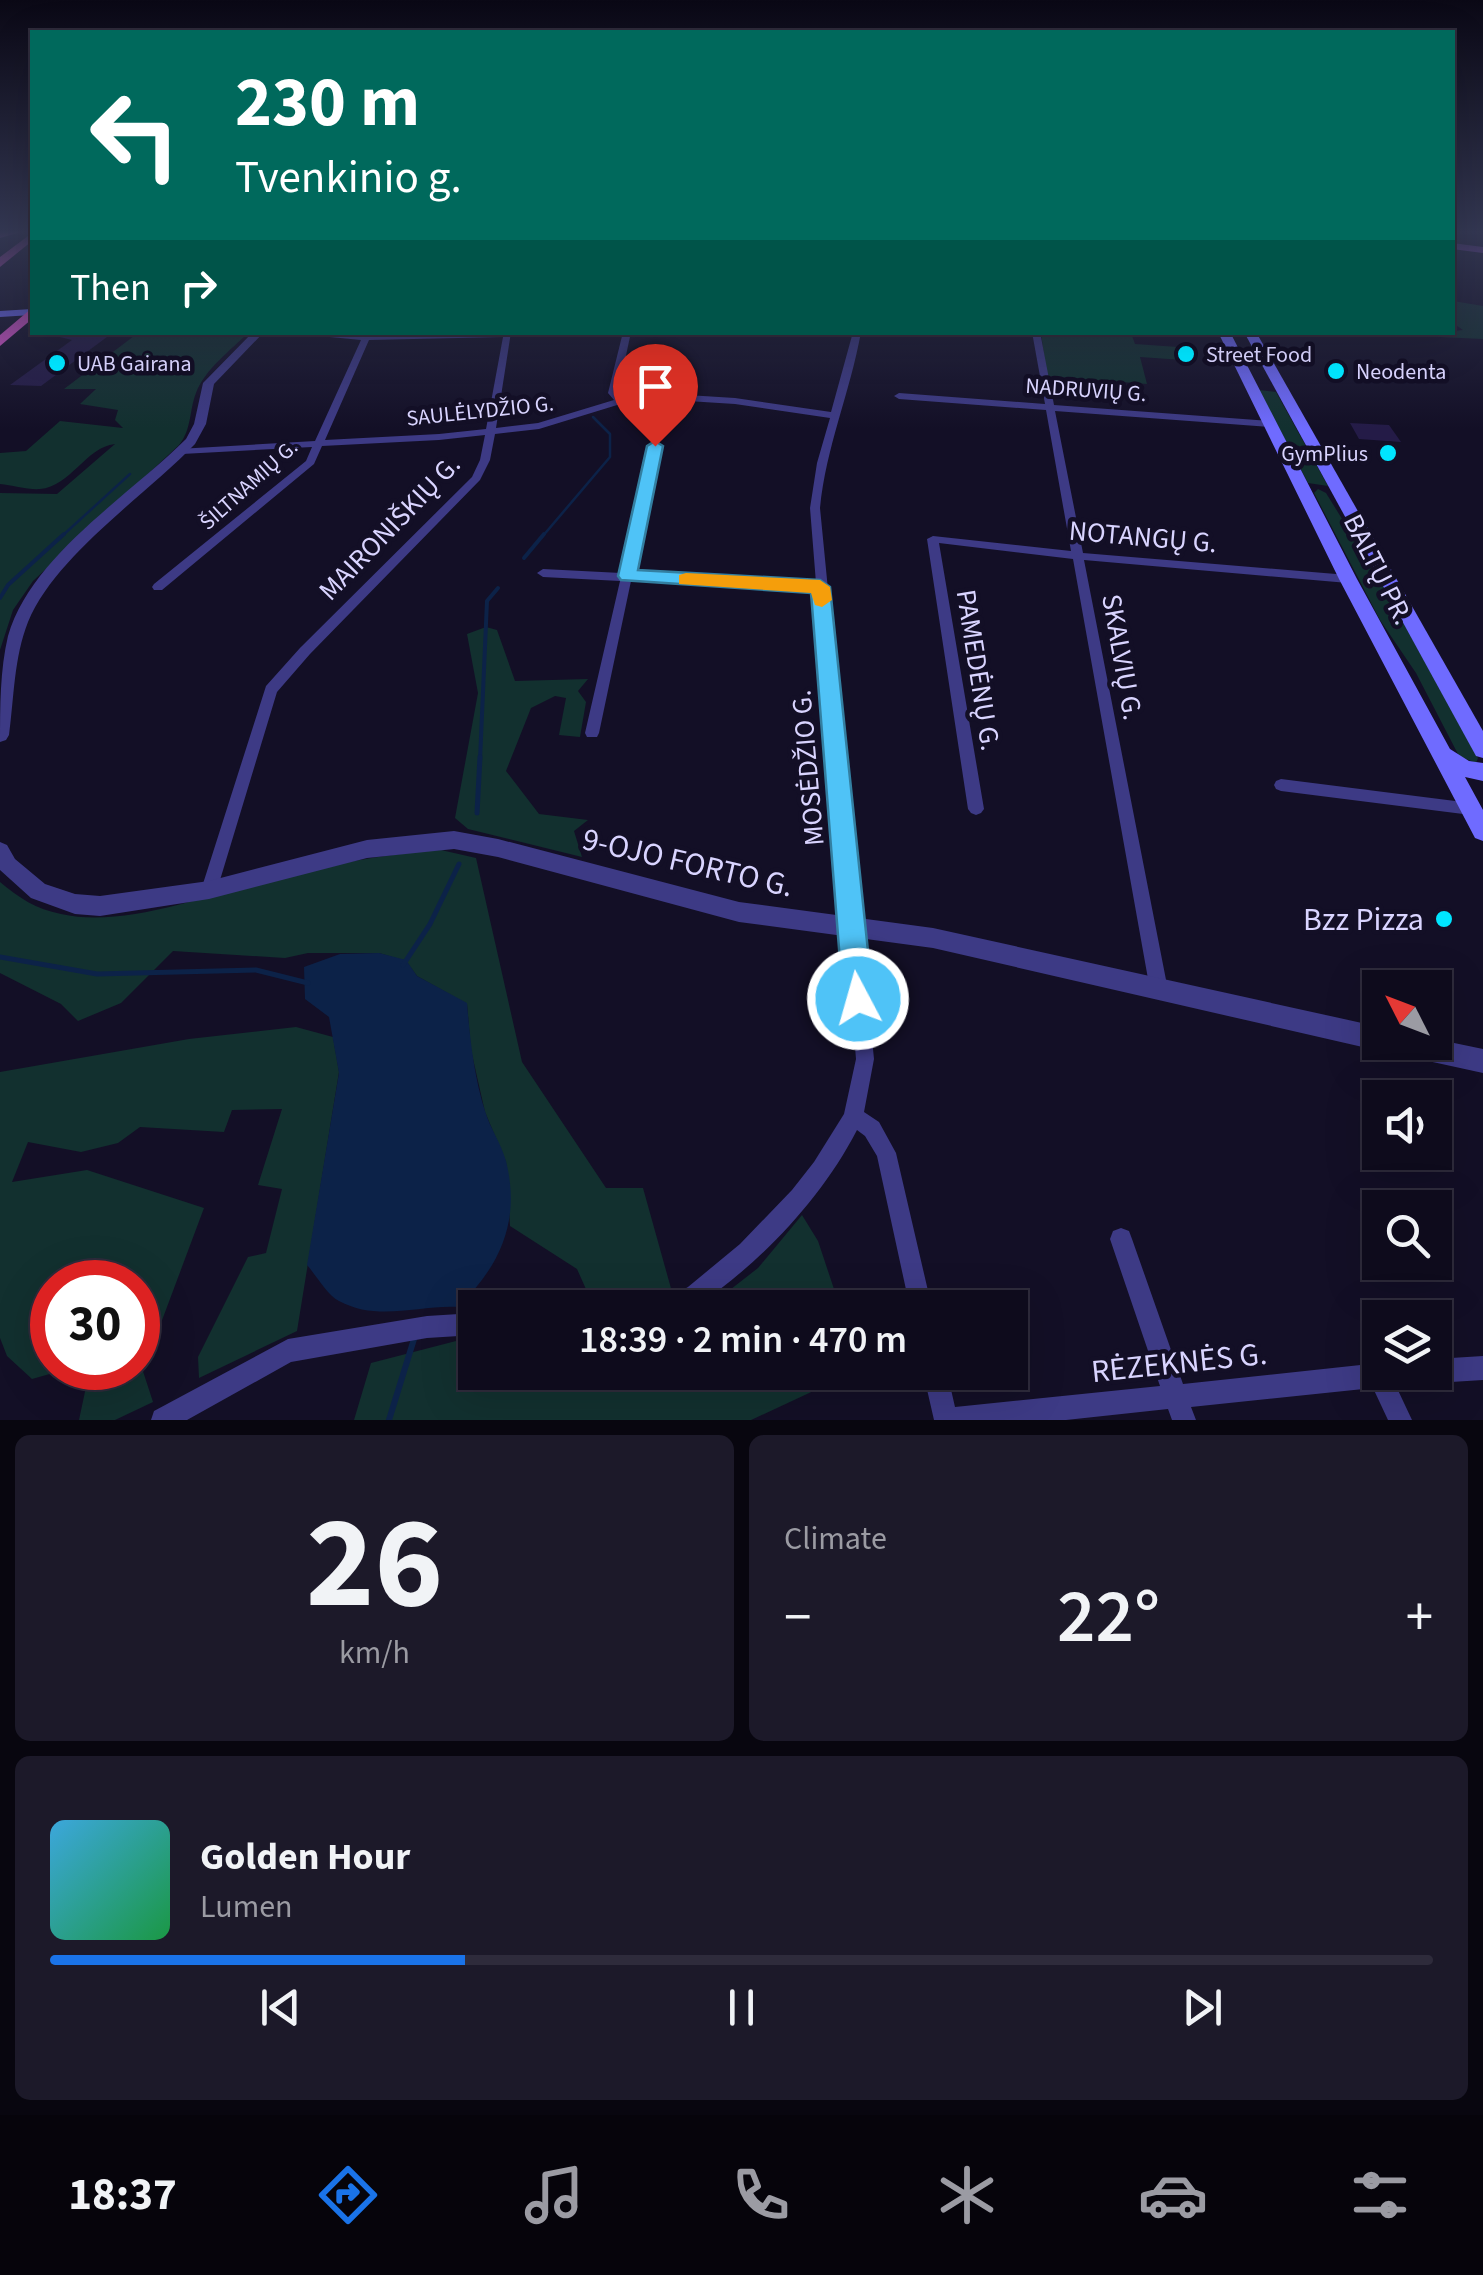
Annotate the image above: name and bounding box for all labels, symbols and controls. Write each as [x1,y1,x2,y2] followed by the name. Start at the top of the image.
[235,53,420,153] text: 230 m
[70,70,200,200] icon: left
[235,146,462,210] text: Tvenkinio g.
[171,260,226,315] icon: right
[70,261,151,315] text: Then
[1206,339,1312,371] place label: Street Food
[1175,343,1197,365] marker: Street Food
[613,344,698,447] pin
[77,348,192,380] place label: UAB Gairana
[46,352,68,374] marker: UAB Gairana
[1356,356,1446,388] place label: Neodenta
[628,359,683,414] icon: arrive
[1325,360,1347,382] marker: Neodenta
[1024,370,1147,410] street label: NADRUVIŲ G.
[405,387,555,435] street label: SAULĖLYDŽIO G.
[192,432,305,538] street label: ŠILTNAMIŲ G.
[1281,438,1368,470] place label: GymPlius
[1377,442,1399,464] marker: GymPlius
[310,446,470,610] street label: MAIRONIŠKIŲ G.
[1333,507,1423,632] street label: BALTŲ PR.
[1067,511,1219,563] street label: NOTANGŲ G.
[946,587,1011,754] street label: PAMEDĖNŲ G.
[1091,591,1153,723] street label: SKALVIŲ G.
[781,688,835,847] street label: MOSĖDŽIO G.
[578,816,798,910] street label: 9-OJO FORTO G.
[1303,897,1424,943] place label: Bzz Pizza
[1433,908,1455,930] marker: Bzz Pizza
[806,947,910,1051] position arrow
[1362,970,1452,1060] north arrow
[1362,970,1452,1390] map controls
[1362,1080,1452,1170] button: sound
[1362,1190,1452,1280] button: search
[30,1260,160,1390] speed limit sign: 30
[1362,1300,1452,1390] button: layers
[579,1313,907,1367] text: 18:39 · 2 min · 470 m
[1089,1331,1269,1395] street label: RĖZEKNĖS G.
[306,1472,443,1657] text: 26
[784,1516,887,1562] text: Climate
[1057,1564,1160,1671] text: 22°
[784,1579,811,1657] text: −
[1406,1579,1433,1657] text: +
[339,1630,410,1676] text: km/h
[200,1830,410,1884] text: Golden Hour
[200,1884,293,1930] text: Lumen
[253,1980,308,2035] icon: previous
[714,1980,769,2035] icon: pause
[1175,1980,1230,2035] icon: next
[313,2160,383,2230] icon: directions
[519,2160,589,2230] icon: music
[726,2160,796,2230] icon: phone
[932,2160,1002,2230] icon: climate
[1138,2160,1208,2230] icon: car
[1345,2160,1415,2230] icon: filters
[68,2163,177,2227] text: 18:37

